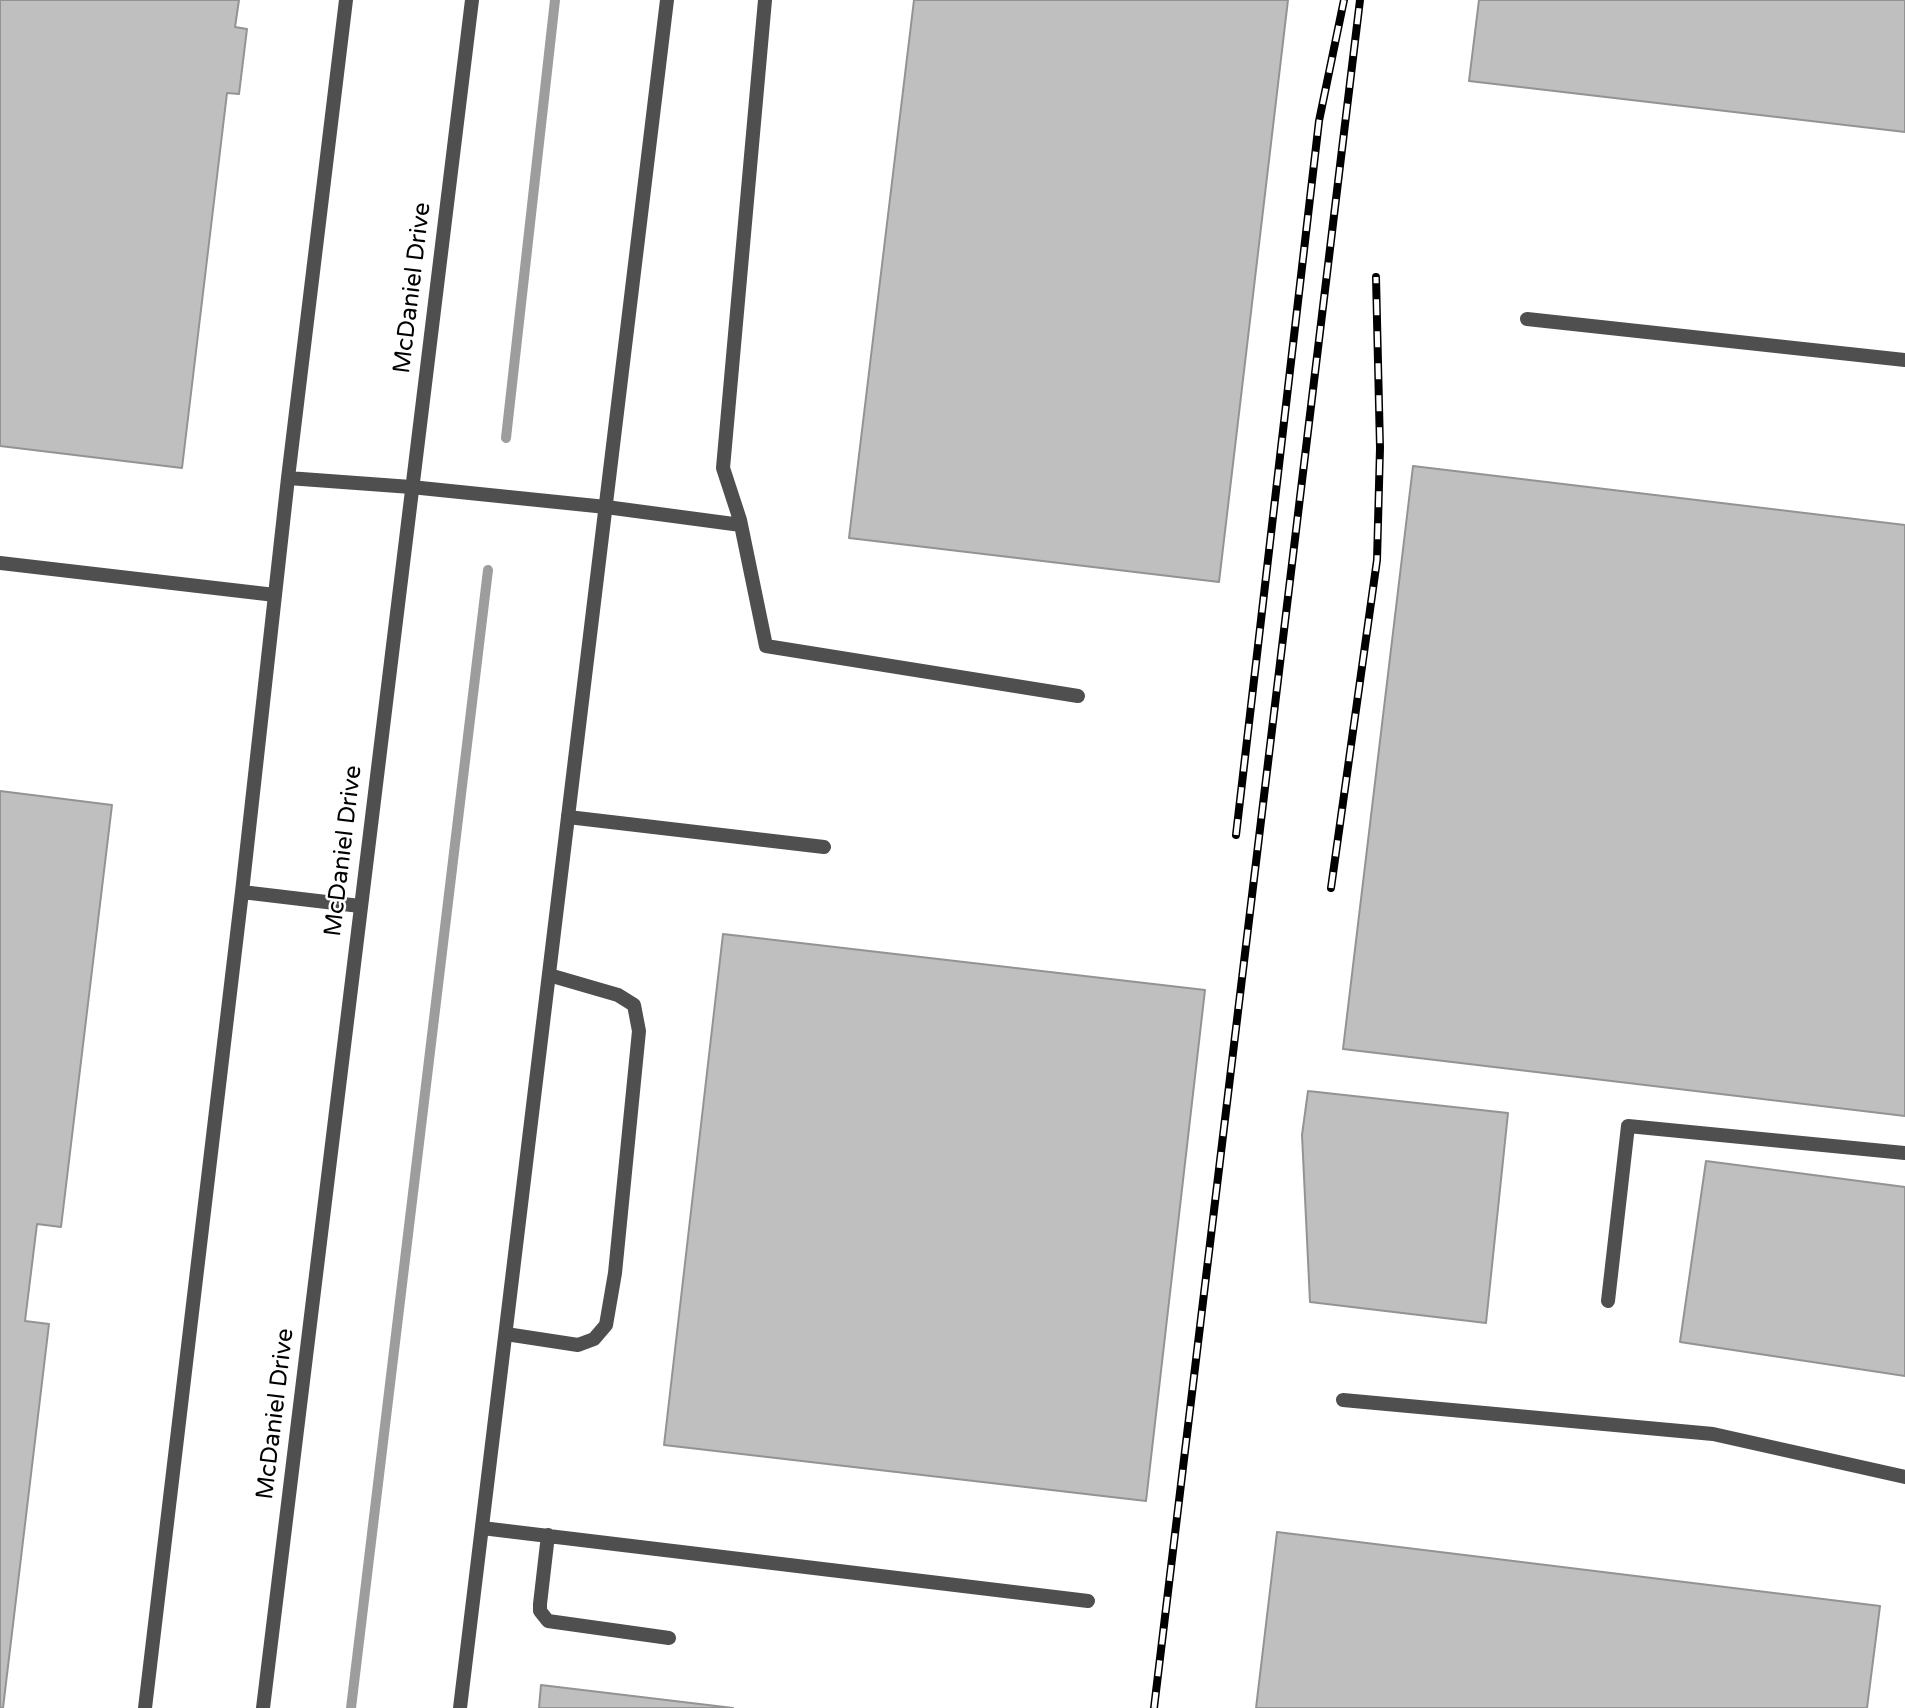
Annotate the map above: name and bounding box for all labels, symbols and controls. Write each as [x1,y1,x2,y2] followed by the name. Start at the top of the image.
[388,201,438,375] street label: McDaniel Drive
[319,764,369,938] street label: McDaniel Drive
[251,1327,301,1501] street label: McDaniel Drive

